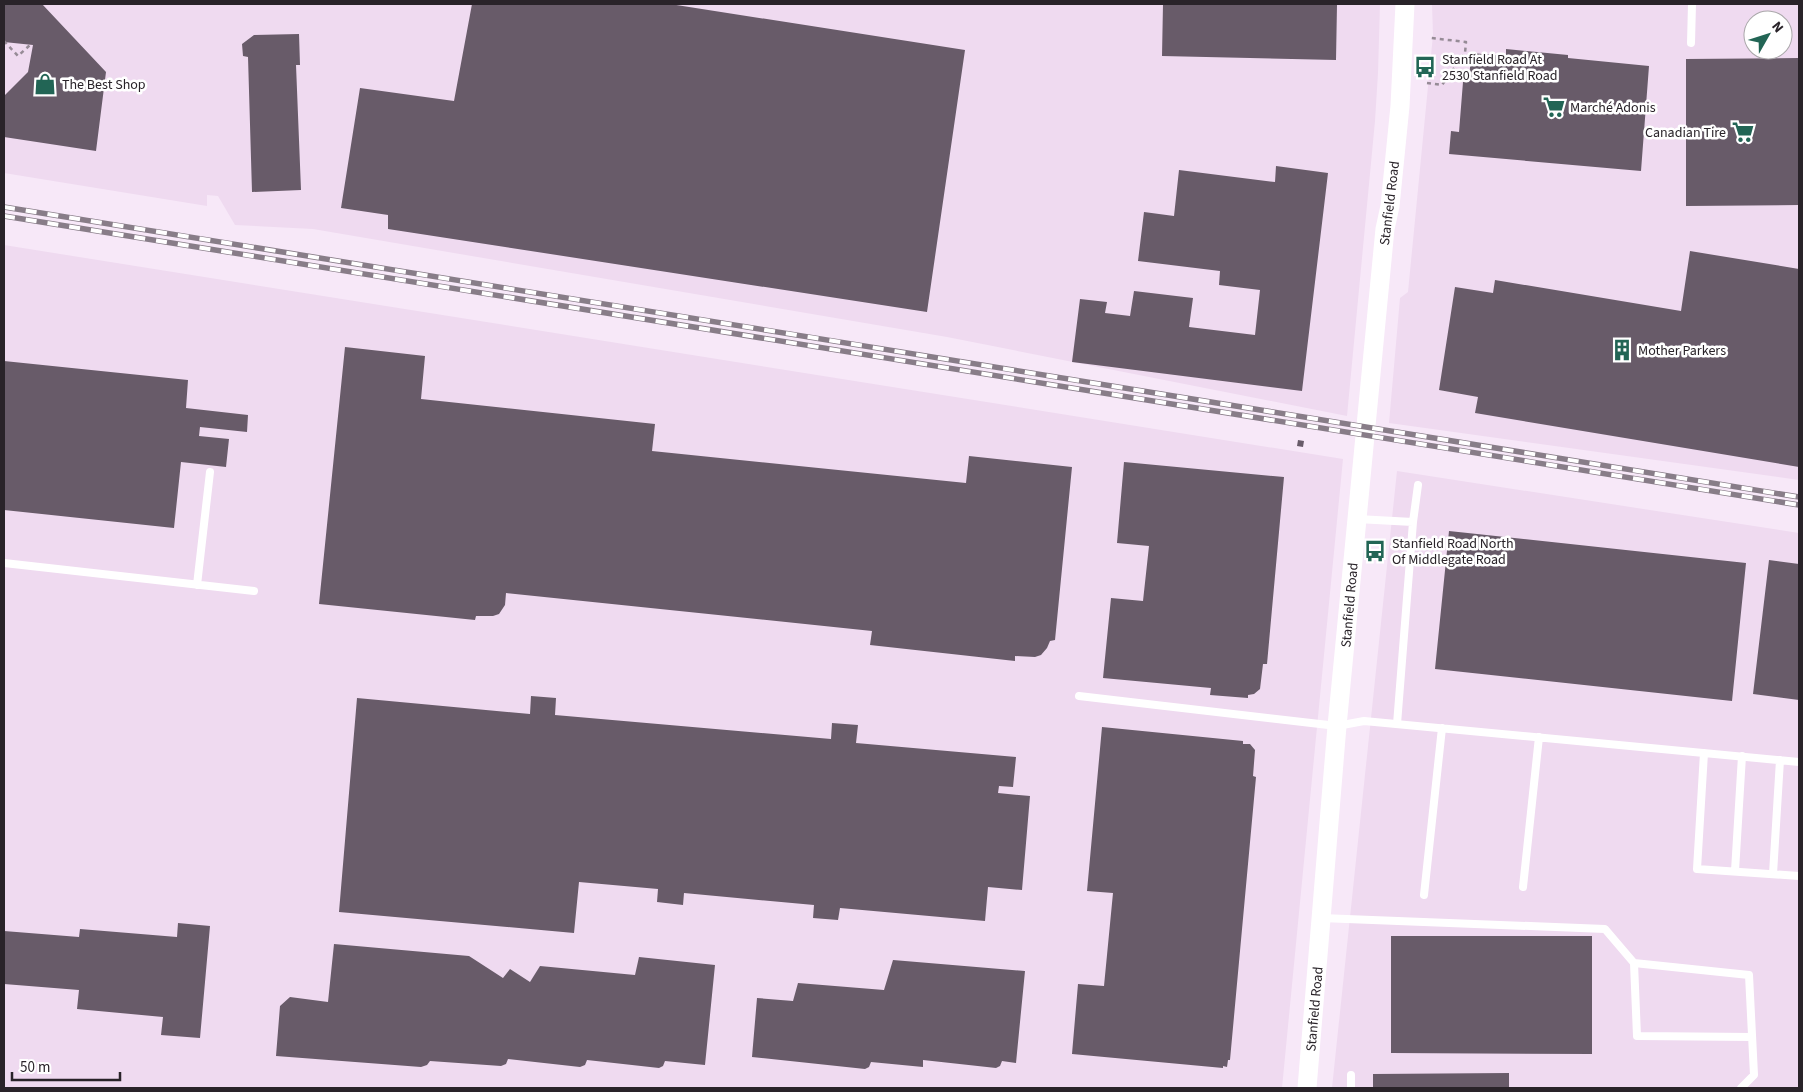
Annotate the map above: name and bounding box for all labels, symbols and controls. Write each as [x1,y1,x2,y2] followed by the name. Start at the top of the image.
[1743,10,1793,60] north arrow
[1767,18,1788,37] text: N
[1442,50,1558,86] place label: Stanfield Road At 2530 Stanfield Road
[1412,54,1438,80] bus stop icon: Stanfield Road At 2530 Stanfield Road
[32,71,58,97] shop icon: The Best Shop
[62,75,146,95] place label: The Best Shop
[1541,94,1567,120] supermarket icon: Marché Adonis
[1570,98,1656,118] place label: Marché Adonis
[1730,119,1756,145] supermarket icon: Canadian Tire
[1645,123,1726,143] place label: Canadian Tire
[1375,160,1405,247] street label: Stanfield Road
[1609,337,1635,363] building icon: Mother Parkers
[1638,341,1726,361] place label: Mother Parkers
[1392,534,1514,570] place label: Stanfield Road North Of Middlegate Road
[1362,538,1388,564] bus stop icon: Stanfield Road North Of Middlegate Road
[1336,562,1364,648] street label: Stanfield Road
[1301,966,1329,1052] street label: Stanfield Road
[12,1050,120,1082] scale bar
[20,1057,50,1078] text: 50 m

